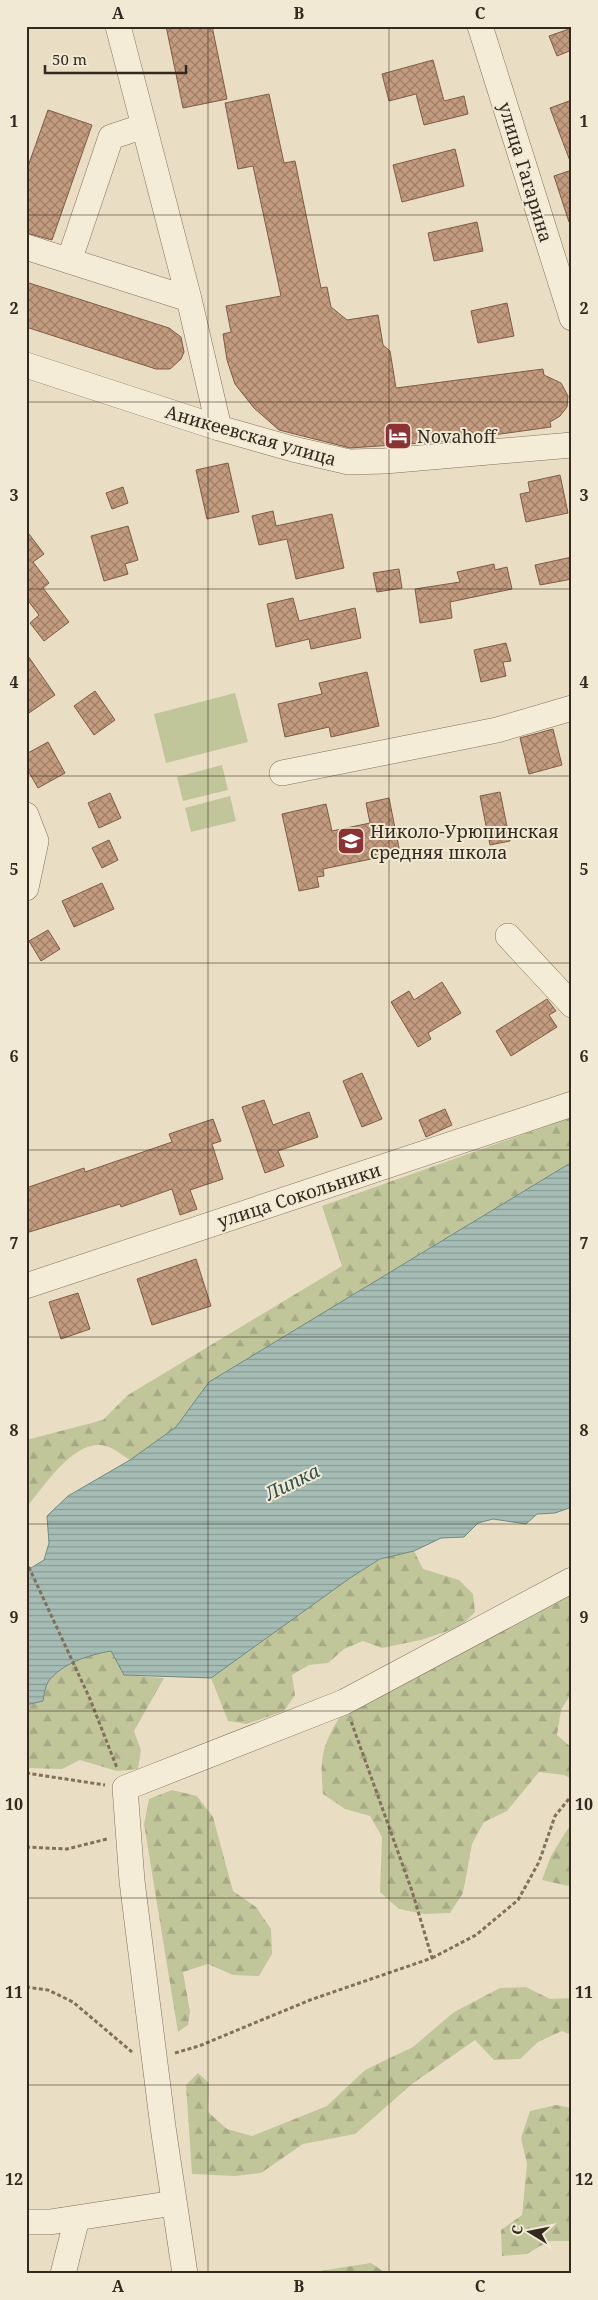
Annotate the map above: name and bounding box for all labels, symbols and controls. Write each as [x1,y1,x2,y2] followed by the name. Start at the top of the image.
[112,2,125,24] text: A
[294,2,305,24] text: B
[475,2,486,24] text: C
[45,42,186,74] scale bar
[52,49,87,69] text: 50 m
[493,99,559,245] street label: улица Гагарина
[9,110,19,132] text: 1
[579,110,589,132] text: 1
[9,297,19,319] text: 2
[579,297,589,319] text: 2
[163,399,339,471] street label: Аникеевская улица
[383,421,413,451] hotel icon: Novahoff
[417,424,497,448] place label: Novahoff
[9,484,19,506] text: 3
[579,484,589,506] text: 3
[9,671,19,693] text: 4
[579,671,589,693] text: 4
[370,819,559,864] place label: Николо-Урюпинская средняя школа
[336,826,366,856] school or university icon: Николо-Урюпинская средняя школа
[9,858,19,880] text: 5
[579,858,589,880] text: 5
[9,1045,19,1067] text: 6
[579,1045,589,1067] text: 6
[214,1157,384,1233] street label: улица Сокольники
[9,1232,19,1254] text: 7
[579,1232,589,1254] text: 7
[9,1419,19,1441] text: 8
[579,1419,589,1441] text: 8
[259,1458,324,1507] water label: Липка
[9,1606,19,1628] text: 9
[579,1606,589,1628] text: 9
[5,1793,23,1815] text: 10
[575,1793,593,1815] text: 10
[5,1981,23,2003] text: 11
[575,1981,593,2003] text: 11
[5,2168,23,2190] text: 12
[575,2168,593,2190] text: 12
[506,2208,556,2258] north arrow
[507,2223,527,2236] text: С
[112,2275,125,2297] text: A
[294,2275,305,2297] text: B
[475,2275,486,2297] text: C

